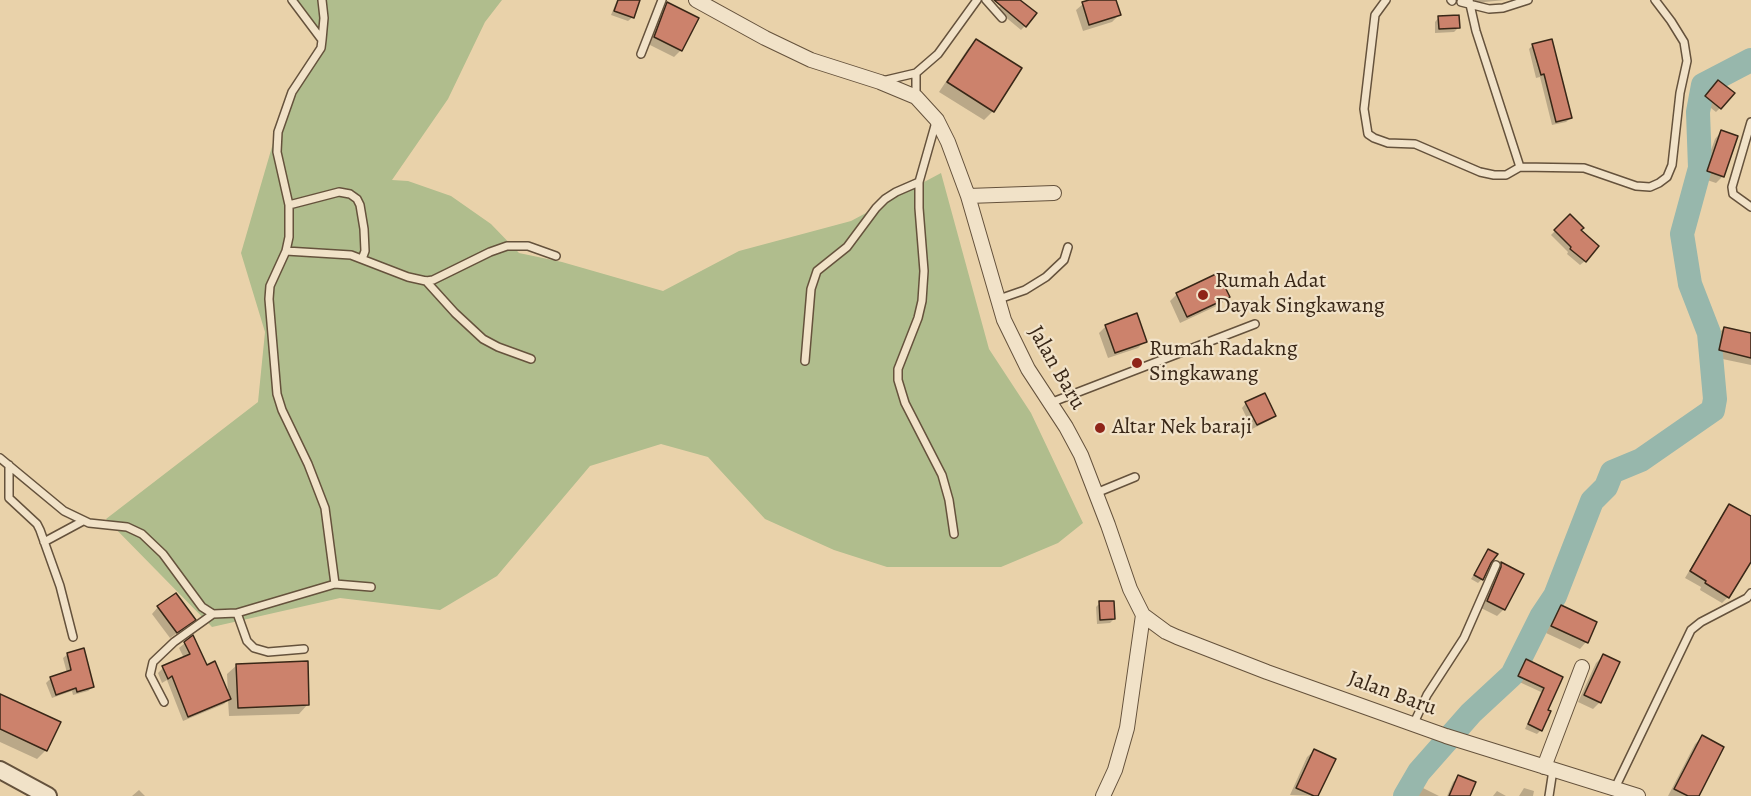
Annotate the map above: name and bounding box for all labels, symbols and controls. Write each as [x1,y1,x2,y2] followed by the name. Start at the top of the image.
[1215,269,1385,320] place label: Rumah Adat Dayak Singkawang
[1196,288,1210,302] marker: Rumah Adat Dayak Singkawang
[1021,321,1091,415] street label: Jalan Baru
[1149,337,1298,388] place label: Rumah Radakng Singkawang
[1130,356,1144,370] marker: Rumah Radakng Singkawang
[1112,415,1252,441] place label: Altar Nek baraji
[1093,421,1107,435] marker: Altar Nek baraji
[1344,666,1440,722] street label: Jalan Baru

